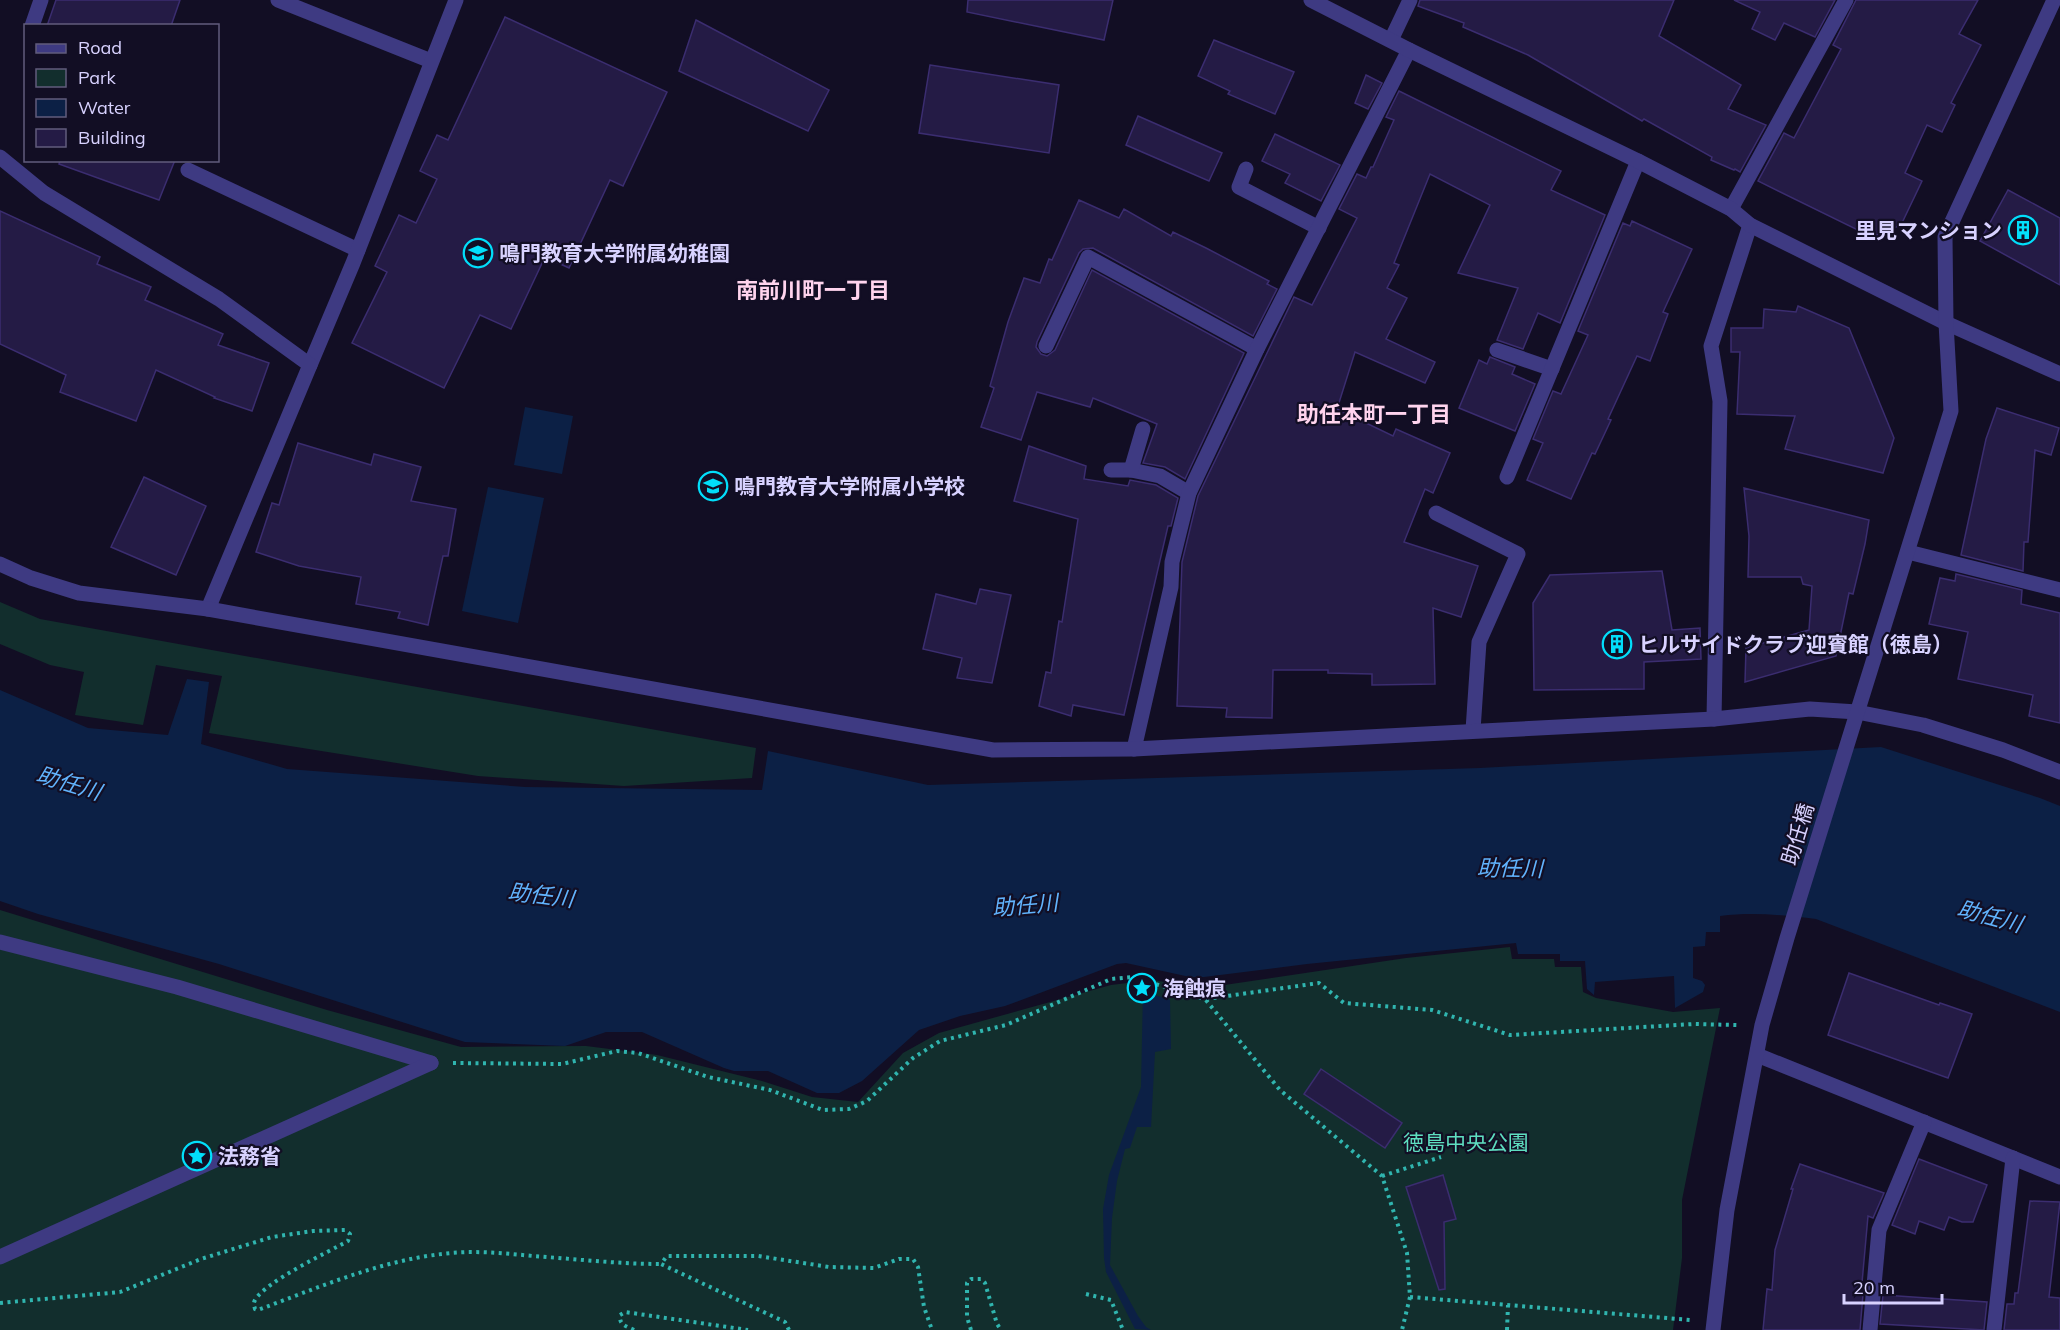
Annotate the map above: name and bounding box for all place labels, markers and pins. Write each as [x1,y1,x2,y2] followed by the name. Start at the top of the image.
[2007,214,2039,246] building icon: 里見マンション
[1855,217,2002,243] place label: 里見マンション
[462,237,494,269] school or university icon: 鳴門教育大学附属幼稚園
[499,240,730,266] place label: 鳴門教育大学附属幼稚園
[697,470,729,502] school or university icon: 鳴門教育大学附属小学校
[734,473,965,499] place label: 鳴門教育大学附属小学校
[1601,628,1633,660] building icon: ヒルサイドクラブ迎賓館（徳島）
[1638,631,1953,657] place label: ヒルサイドクラブ迎賓館（徳島）
[1126,972,1158,1004] place icon: 海蝕痕
[1163,975,1226,1001] place label: 海蝕痕
[181,1140,213,1172] place icon: 法務省
[218,1143,281,1169] place label: 法務省

